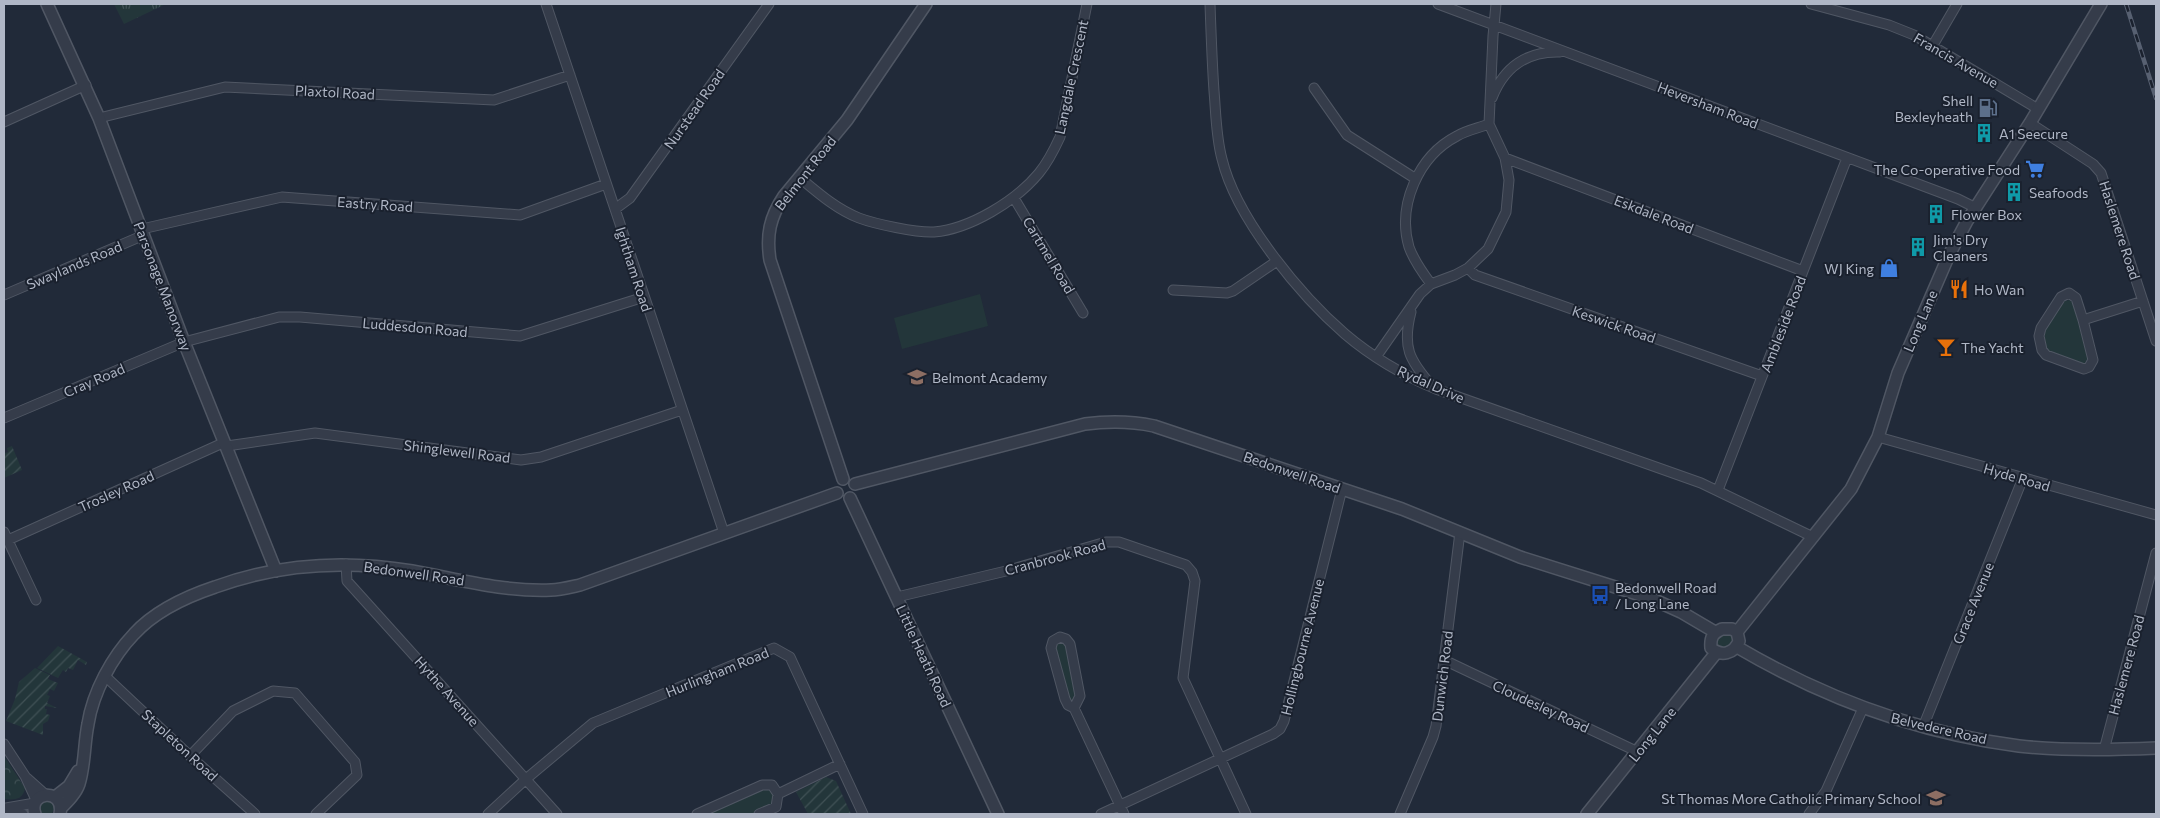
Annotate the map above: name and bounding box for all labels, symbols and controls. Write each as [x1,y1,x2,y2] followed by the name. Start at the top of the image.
[1051,18,1091,136] street label: Langdale Crescent
[1911,29,2001,91] street label: Francis Avenue
[660,66,728,152] street label: Nurstead Road
[1655,78,1761,132] street label: Heversham Road
[295,81,375,103] street label: Plaxtol Road
[1895,92,1973,125] place label: Shell Bexleyheath
[1977,97,1999,119] fuel station icon: Shell Bexleyheath
[1973,122,1995,144] building icon: A1 Seecure
[1999,125,2068,142] place label: A1 Seecure
[771,132,839,214] street label: Belmont Road
[2024,158,2046,180] supermarket icon: The Co-operative Food
[1873,161,2020,178] place label: The Co-operative Food
[2096,178,2144,282] street label: Haslemere Road
[2003,181,2025,203] building icon: Seafoods
[2029,184,2088,201] place label: Seafoods
[1612,191,1696,237] street label: Eskdale Road
[337,193,413,215] street label: Eastry Road
[1925,203,1947,225] building icon: Flower Box
[1951,206,2022,223] place label: Flower Box
[1019,213,1079,297] street label: Cartmel Road
[130,219,196,353] street label: Parsonage Manorway
[612,224,656,314] street label: Ightham Road
[1933,231,1988,264] place label: Jim's Dry Cleaners
[1907,236,1929,258] building icon: Jim's Dry Cleaners
[24,237,124,293] street label: Swaylands Road
[1878,257,1900,279] shop icon: WJ King
[1824,260,1874,277] place label: WJ King
[1757,273,1809,375] street label: Ambleside Road
[1948,278,1970,300] restaurant icon: Ho Wan
[1974,281,2024,298] place label: Ho Wan
[1899,288,1941,354] street label: Long Lane
[1570,302,1658,346] street label: Keswick Road
[362,314,468,340] street label: Luddesdon Road
[1935,336,1957,358] bar icon: The Yacht
[1961,339,2024,356] place label: The Yacht
[61,360,127,400] street label: Cray Road
[1395,362,1467,406] street label: Rydal Drive
[906,366,928,388] school or university icon: Belmont Academy
[932,369,1047,386] place label: Belmont Academy
[403,436,511,466] street label: Shinglewell Road
[1241,447,1343,497] street label: Bedonwell Road
[1982,459,2052,495] street label: Hyde Road
[75,467,157,515] street label: Trosley Road
[1003,535,1107,579] street label: Cranbrook Road
[363,558,465,588] street label: Bedonwell Road
[1949,560,1997,646] street label: Grace Avenue
[1277,577,1327,717] street label: Hollingbourne Avenue
[1615,579,1717,612] place label: Bedonwell Road / Long Lane
[1589,584,1611,606] bus stop icon: Bedonwell Road / Long Lane
[893,602,955,710] street label: Little Heath Road
[2104,613,2148,717] street label: Haslemere Road
[1428,630,1456,722] street label: Dunwich Road
[663,644,771,700] street label: Hurlingham Road
[411,653,483,729] street label: Hythe Avenue
[1490,676,1592,736] street label: Cloudesley Road
[1625,703,1679,765] street label: Long Lane
[138,705,222,785] street label: Stapleton Road
[1889,709,1989,747] street label: Belvedere Road
[1925,787,1947,809] school or university icon: St Thomas More Catholic Primary School
[1661,790,1921,807] place label: St Thomas More Catholic Primary School

